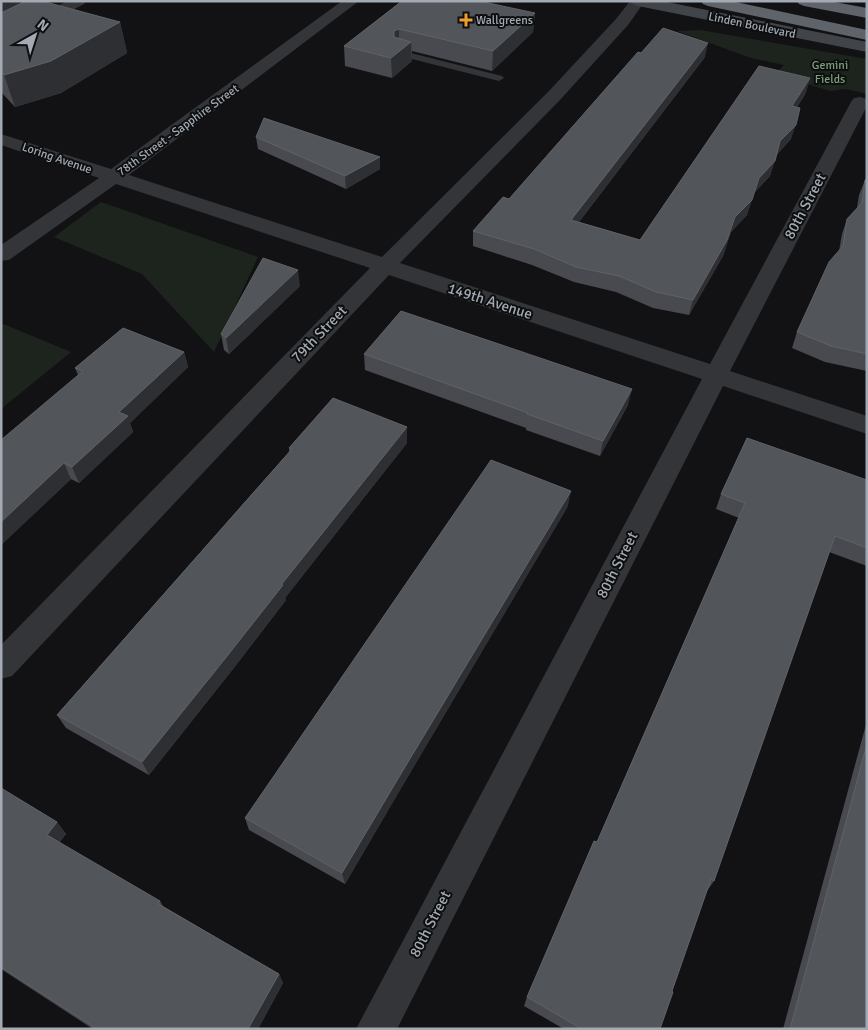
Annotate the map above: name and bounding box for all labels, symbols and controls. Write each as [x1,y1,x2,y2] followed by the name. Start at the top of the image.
[707,9,797,42] street label: Linden Boulevard
[10,10,60,60] north arrow
[476,13,533,28] place label: Wallgreens
[460,14,472,26] marker: Wallgreens
[34,16,52,35] text: N
[812,58,848,87] park label: Gemini Fields
[115,81,242,180] street label: 78th Street - Sapphire Street
[20,139,94,177] street label: Loring Avenue
[780,170,830,242] street label: 80th Street
[445,279,535,323] street label: 149th Avenue
[288,302,350,366] street label: 79th Street
[593,529,641,601] street label: 80th Street
[406,888,454,960] street label: 80th Street

